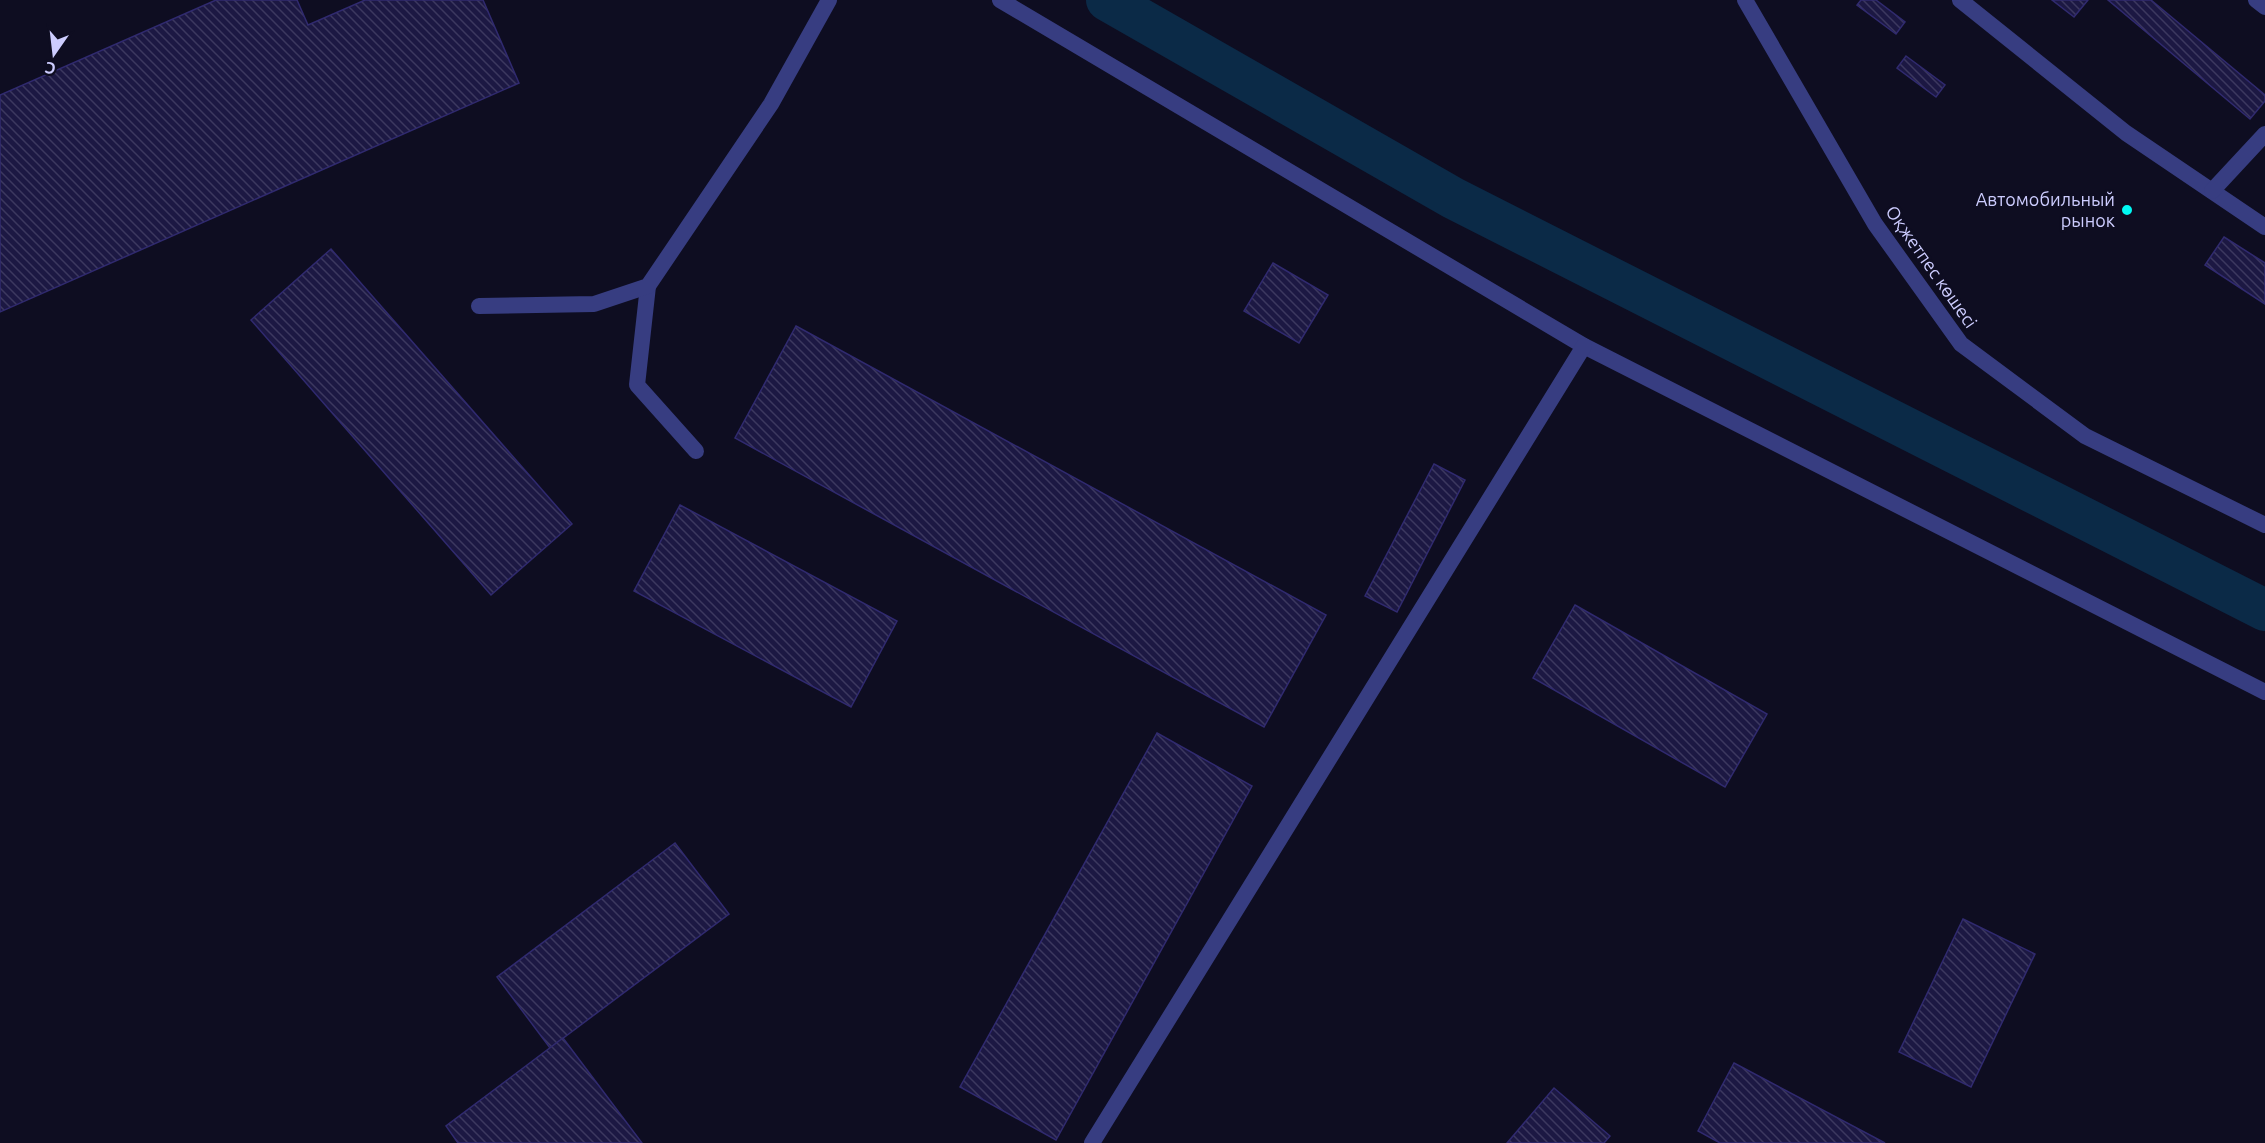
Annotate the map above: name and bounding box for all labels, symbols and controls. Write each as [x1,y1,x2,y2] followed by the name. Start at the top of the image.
[24,24,84,84] north arrow
[43,59,58,79] text: С
[1976,189,2115,230] place label: Автомобильный рынок
[1882,201,1981,331] street label: Оқжетпес көшесі
[2120,203,2134,217] marker: Автомобильный рынок

